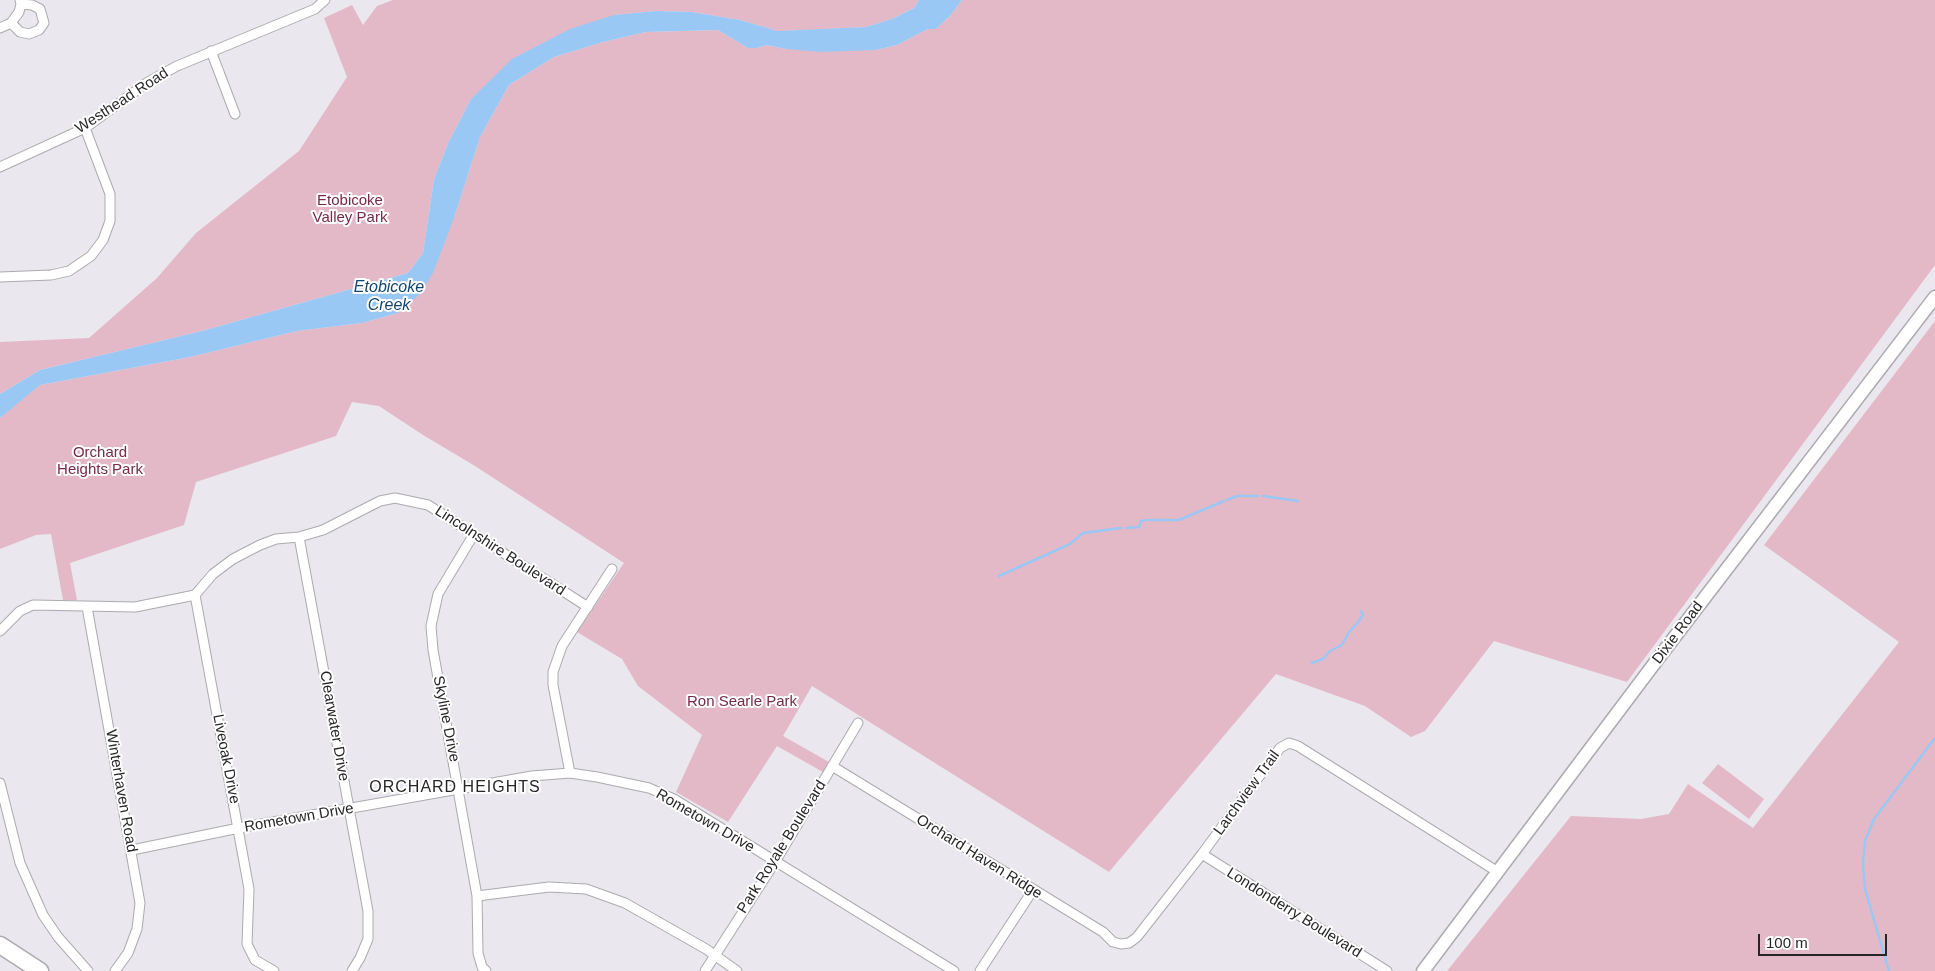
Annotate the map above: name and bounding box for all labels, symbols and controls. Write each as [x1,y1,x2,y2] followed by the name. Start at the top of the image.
[72,64,172,138] street label: Westhead Road
[313,192,387,227] park label: Etobicoke Valley Park
[354,278,424,316] water label: Etobicoke Creek
[57,444,143,479] park label: Orchard Heights Park
[431,502,569,600] street label: Lincolnshire Boulevard
[1649,598,1707,668] street label: Dixie Road
[315,669,353,783] street label: Clearwater Drive
[429,674,463,764] street label: Skyline Drive
[687,693,797,711] park label: Ron Searle Park
[208,713,244,805] street label: Liveoak Drive
[101,728,141,854] street label: Winterhaven Road
[1210,747,1284,839] street label: Larchview Trail
[734,777,830,917] street label: Park Royale Boulevard
[367,778,543,798] district label: ORCHARD HEIGHTS
[652,785,758,857] street label: Rometown Drive
[243,800,355,836] street label: Rometown Drive
[913,811,1045,903] street label: Orchard Haven Ridge
[1223,864,1365,962] street label: Londonderry Boulevard
[1760,924,1889,956] scale bar
[1766,934,1808,951] text: 100 m

